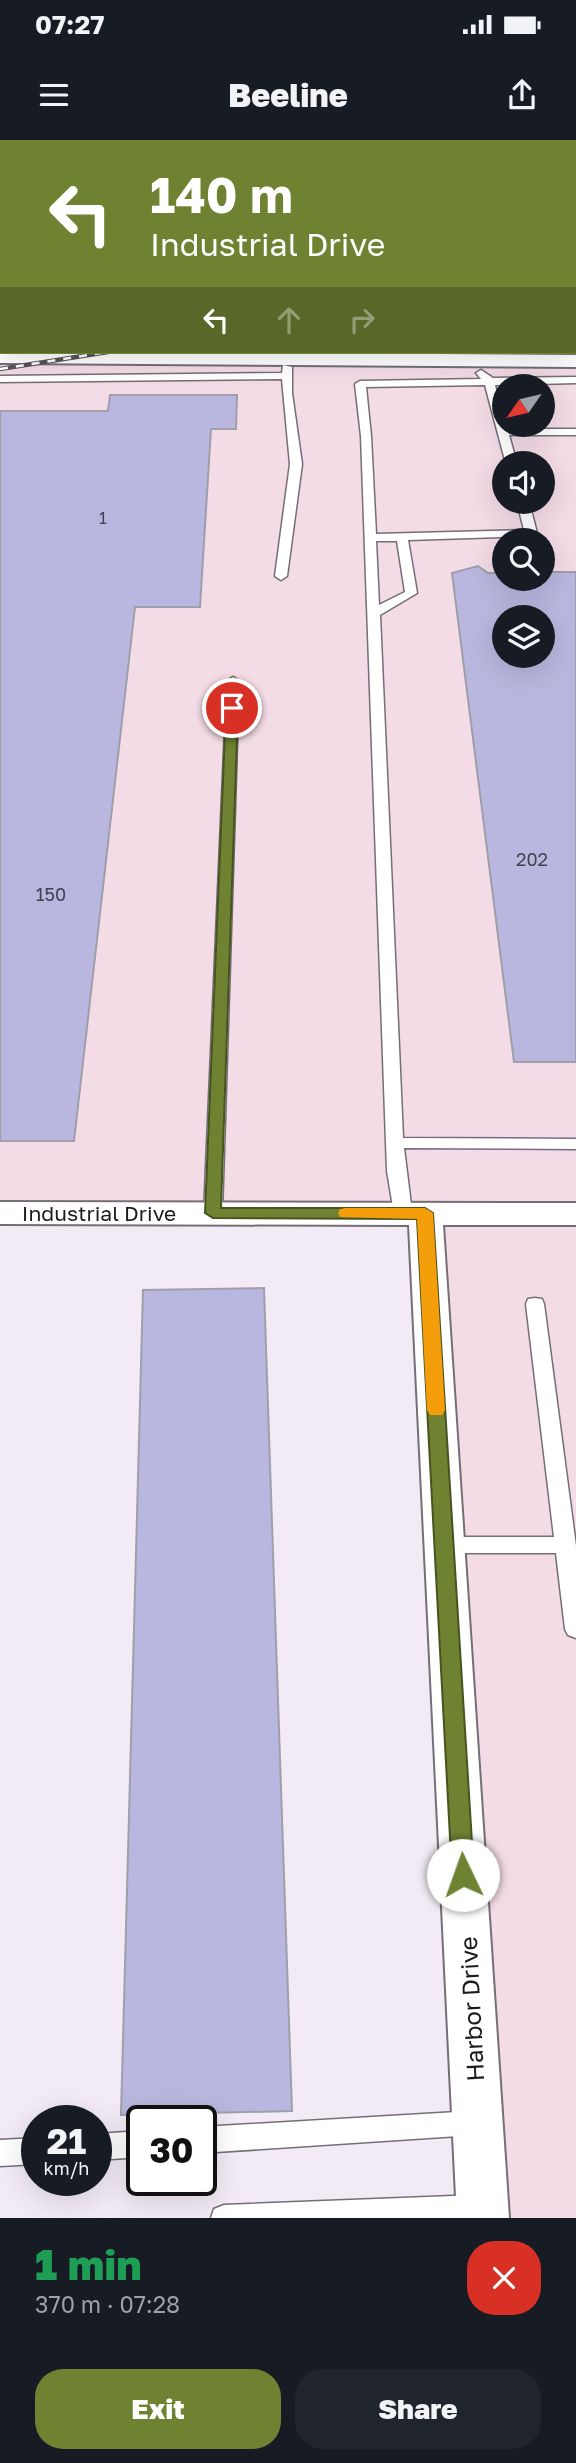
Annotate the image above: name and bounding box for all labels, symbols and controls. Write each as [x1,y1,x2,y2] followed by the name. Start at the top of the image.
[35,9,104,40] text: 07:27
[35,76,73,114] icon: menu
[228,76,348,114] text: Beeline
[503,76,541,114] icon: share
[150,165,293,224] text: 140 m
[35,168,126,259] icon: left
[150,225,385,263] text: Industrial Drive
[197,301,235,339] icon: left
[270,301,308,339] icon: ahead
[343,301,381,339] icon: right
[492,374,555,438] north arrow
[492,374,555,668] map controls
[492,451,555,514] button: sound
[99,508,107,528] house number: 1
[492,528,555,591] button: search
[492,605,555,668] button: layers
[202,678,262,738] pin
[213,689,251,727] icon: arrive
[516,848,548,870] house number: 202
[36,883,66,905] house number: 150
[22,1200,176,1226] street label: Industrial Drive
[426,1838,500,1912] position arrow
[453,1936,489,2082] street label: Harbor Drive
[126,2105,217,2196] speed limit sign: 30
[47,2120,86,2162] text: 21
[44,2157,89,2179] text: km/h
[35,2239,142,2289] text: 1 min
[467,2241,541,2315] button: close
[35,2290,180,2318] text: 370 m · 07:28
[35,2369,281,2449] button: Exit
[295,2369,541,2449] button: Share

